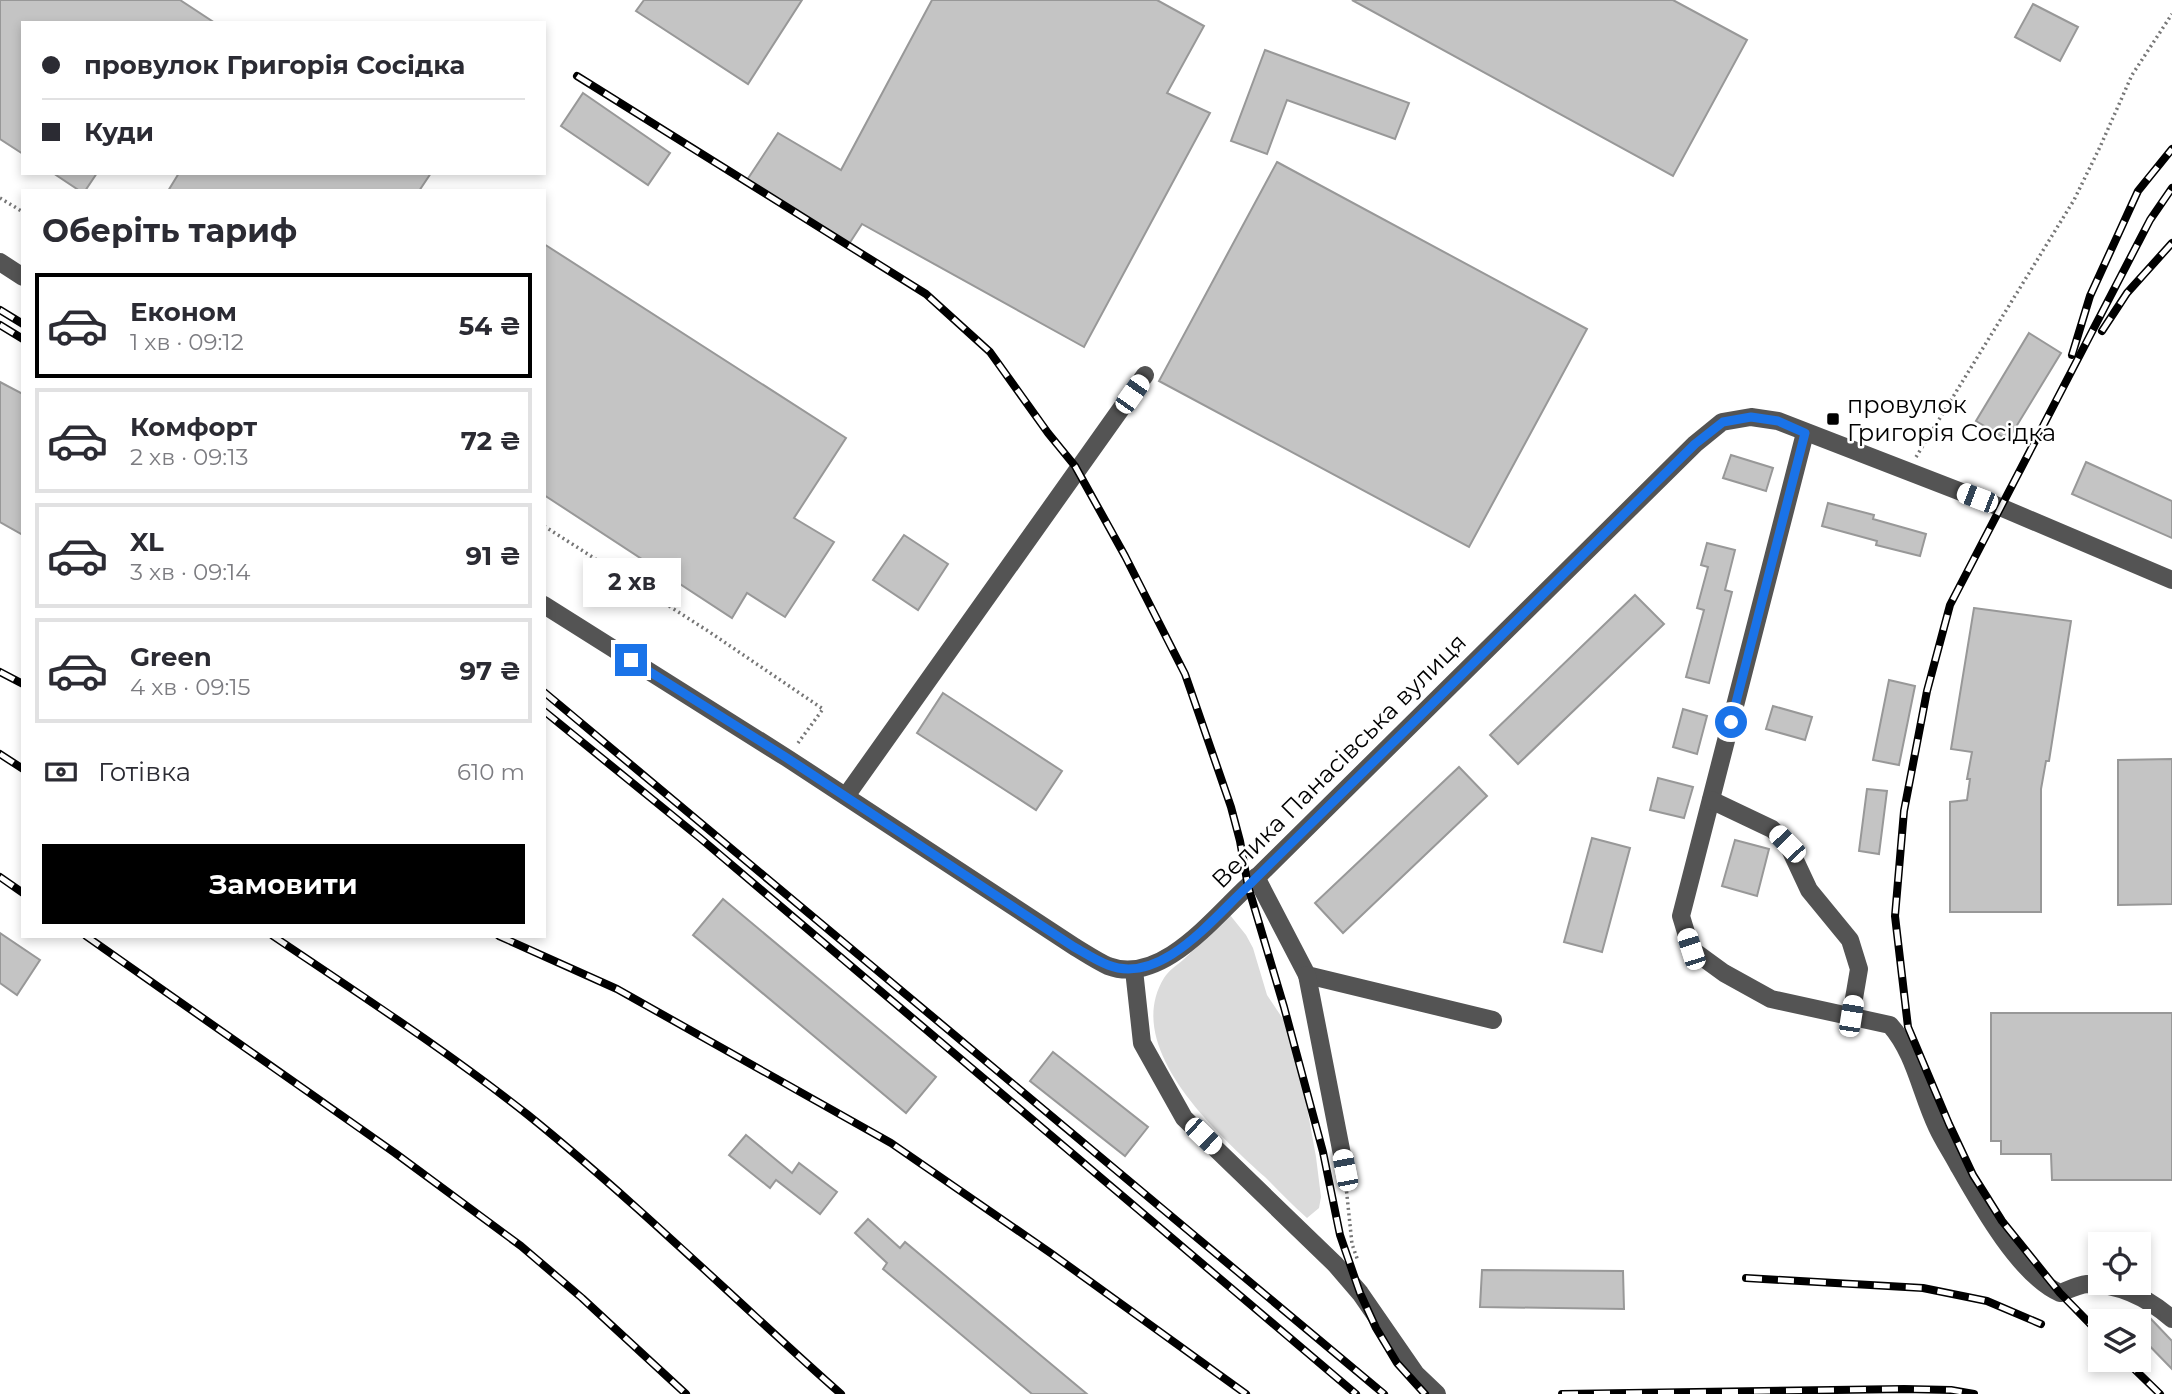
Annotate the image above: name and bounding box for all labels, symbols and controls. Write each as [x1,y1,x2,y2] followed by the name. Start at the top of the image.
[84,49,465,81] text: провулок Григорія Сосідка
[84,116,154,148] text: Куди
[42,211,297,250] text: Оберіть тариф
[46,294,109,357] icon: car
[130,296,237,328] text: Економ
[459,310,521,342] text: 54 ₴
[130,328,244,356] text: 1 хв · 09:12
[1112,371,1153,417] car
[1847,390,2056,447] place label: провулок Григорія Сосідка
[46,409,109,472] icon: car
[130,411,257,443] text: Комфорт
[1825,411,1841,427] marker: провулок Григорія Сосідка
[461,425,521,457] text: 72 ₴
[130,443,248,471] text: 2 хв · 09:13
[1954,481,2001,515] car
[46,524,109,587] icon: car
[130,526,164,558] text: XL
[466,540,521,572] text: 91 ₴
[130,558,251,586] text: 3 хв · 09:14
[582,558,680,608] callout: 2 хв
[608,568,656,596] text: 2 хв
[1205,627,1472,894] street label: Велика Панасівська вулиця
[46,639,109,702] icon: car
[130,641,212,673] text: Green
[615,644,647,676] route end
[460,655,521,687] text: 97 ₴
[130,673,251,701] text: 4 хв · 09:15
[1715,706,1747,738] route start
[42,753,80,791] icon: cash
[98,756,191,788] text: Готівка
[457,758,525,786] text: 610 m
[1765,822,1810,866] car
[42,844,525,924] button: Замовити
[1675,926,1708,972] car
[1838,994,1865,1038] car
[1181,1114,1226,1158] car
[1331,1147,1360,1193] car
[2088,1232,2151,1372] map controls
[2088,1232,2151,1295] button: locate
[2088,1309,2151,1372] button: layers

